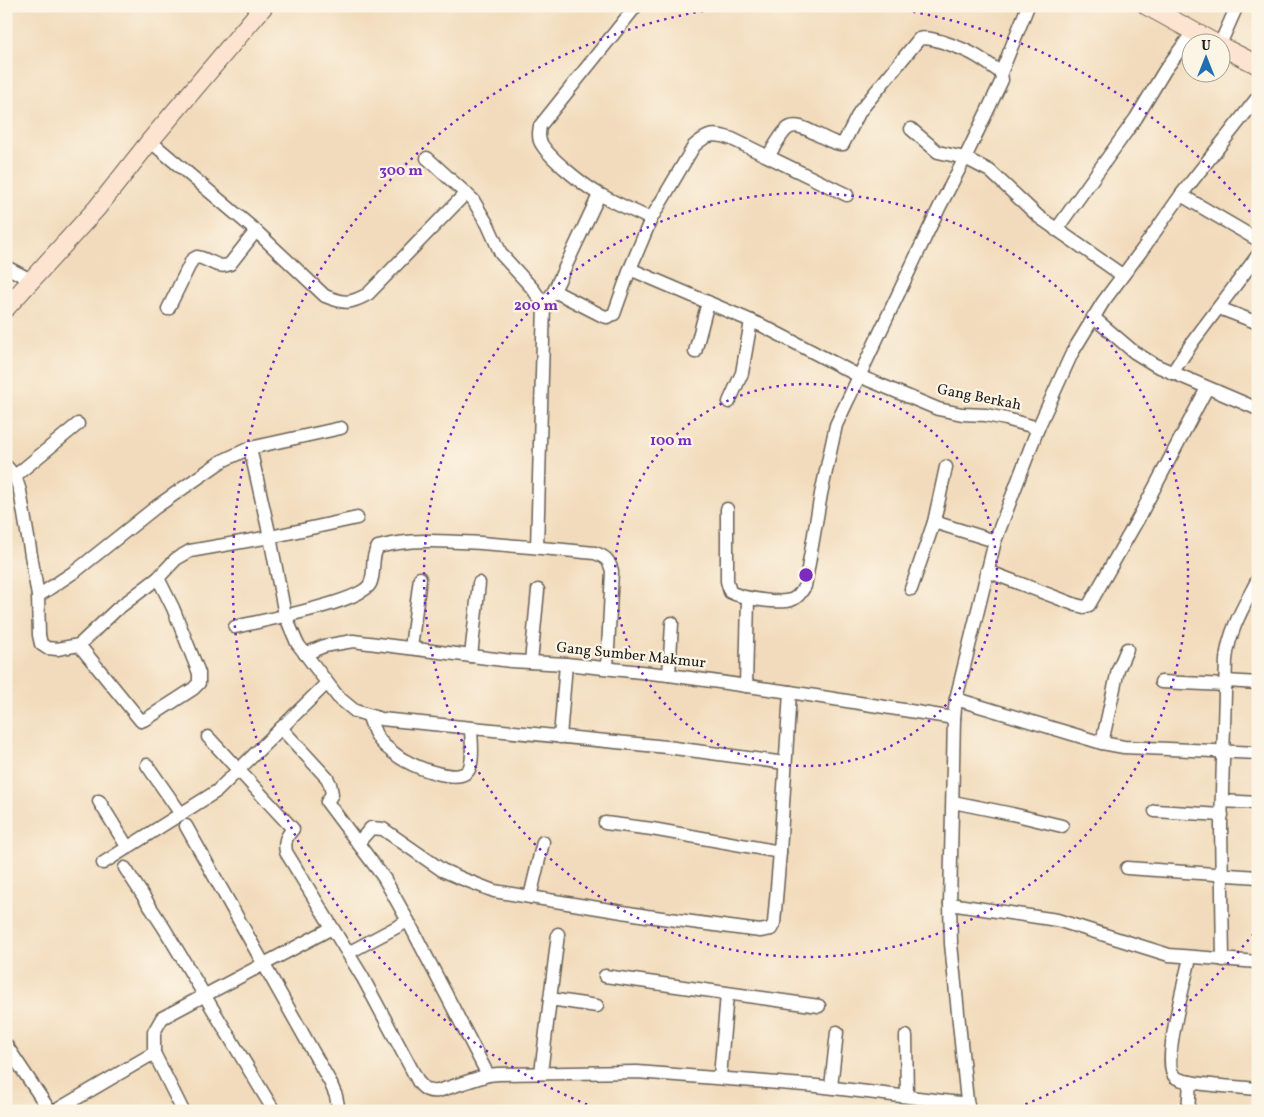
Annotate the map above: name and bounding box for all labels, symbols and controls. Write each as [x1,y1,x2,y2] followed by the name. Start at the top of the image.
[1182,32,1232,82] north arrow
[1201,37,1211,56] text: U
[379,161,423,182] text: 300 m
[514,296,558,317] text: 200 m
[935,380,1023,416] street label: Gang Berkah
[650,431,693,452] text: 100 m
[797,566,815,584] centre of rings
[555,638,707,674] street label: Gang Sumber Makmur

